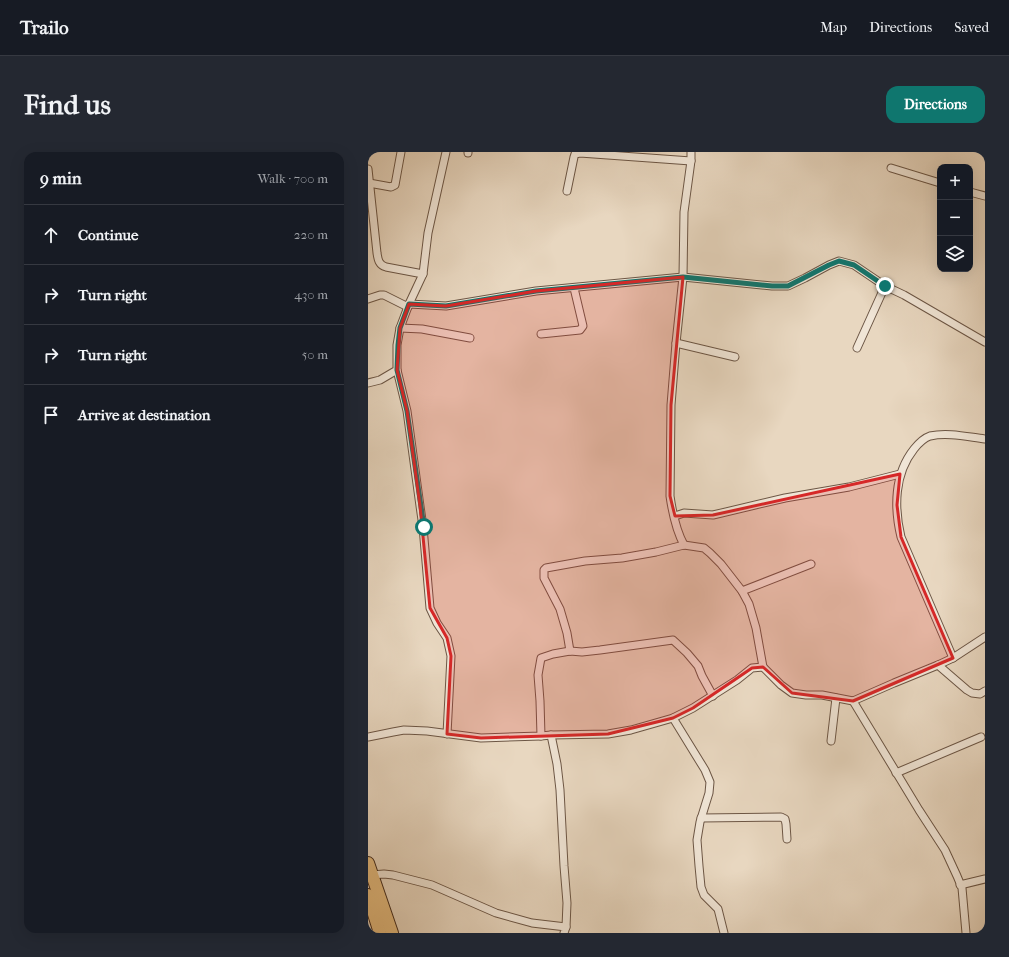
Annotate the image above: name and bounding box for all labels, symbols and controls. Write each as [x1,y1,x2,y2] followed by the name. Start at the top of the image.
[20,17,69,39] text: Trailo
[820,19,847,36] text: Map
[869,19,932,36] text: Directions
[954,19,989,36] text: Saved
[886,86,985,123] button: Directions
[24,88,111,121] text: Find us
[937,164,973,272] map controls
[937,164,973,200] button: +
[40,168,82,188] text: 9 min
[257,171,328,186] text: Walk · 700 m
[937,200,973,236] button: −
[40,224,62,246] icon: ahead
[78,226,138,244] text: Continue
[294,227,328,242] text: 220 m
[937,236,973,272] button: layers
[876,277,894,295] route end
[40,284,62,306] icon: right
[78,286,147,304] text: Turn right
[294,287,328,302] text: 430 m
[40,344,62,366] icon: right
[78,346,147,364] text: Turn right
[302,347,328,362] text: 50 m
[40,404,62,426] icon: arrive
[78,406,210,424] text: Arrive at destination
[415,518,433,536] route start

